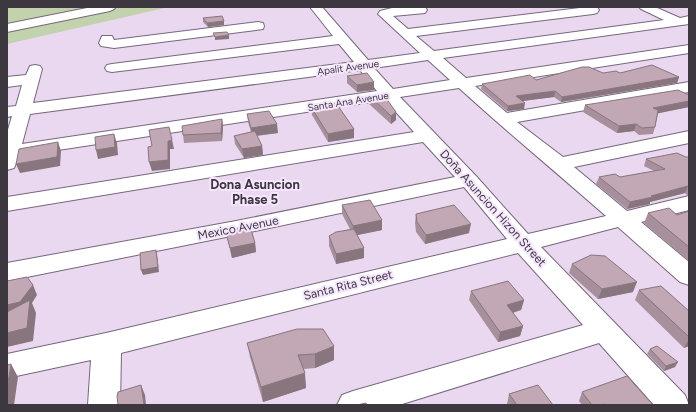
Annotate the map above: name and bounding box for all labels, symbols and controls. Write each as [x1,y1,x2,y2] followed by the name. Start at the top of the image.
[316,57,380,78] street label: Apalit Avenue
[307,89,390,114] street label: Santa Ana Avenue
[437,147,549,269] street label: Doña Asuncion Hizon Street
[210,177,300,207] district label: Dona Asuncion Phase 5
[196,213,280,243] street label: Mexico Avenue
[302,267,394,303] street label: Santa Rita Street

